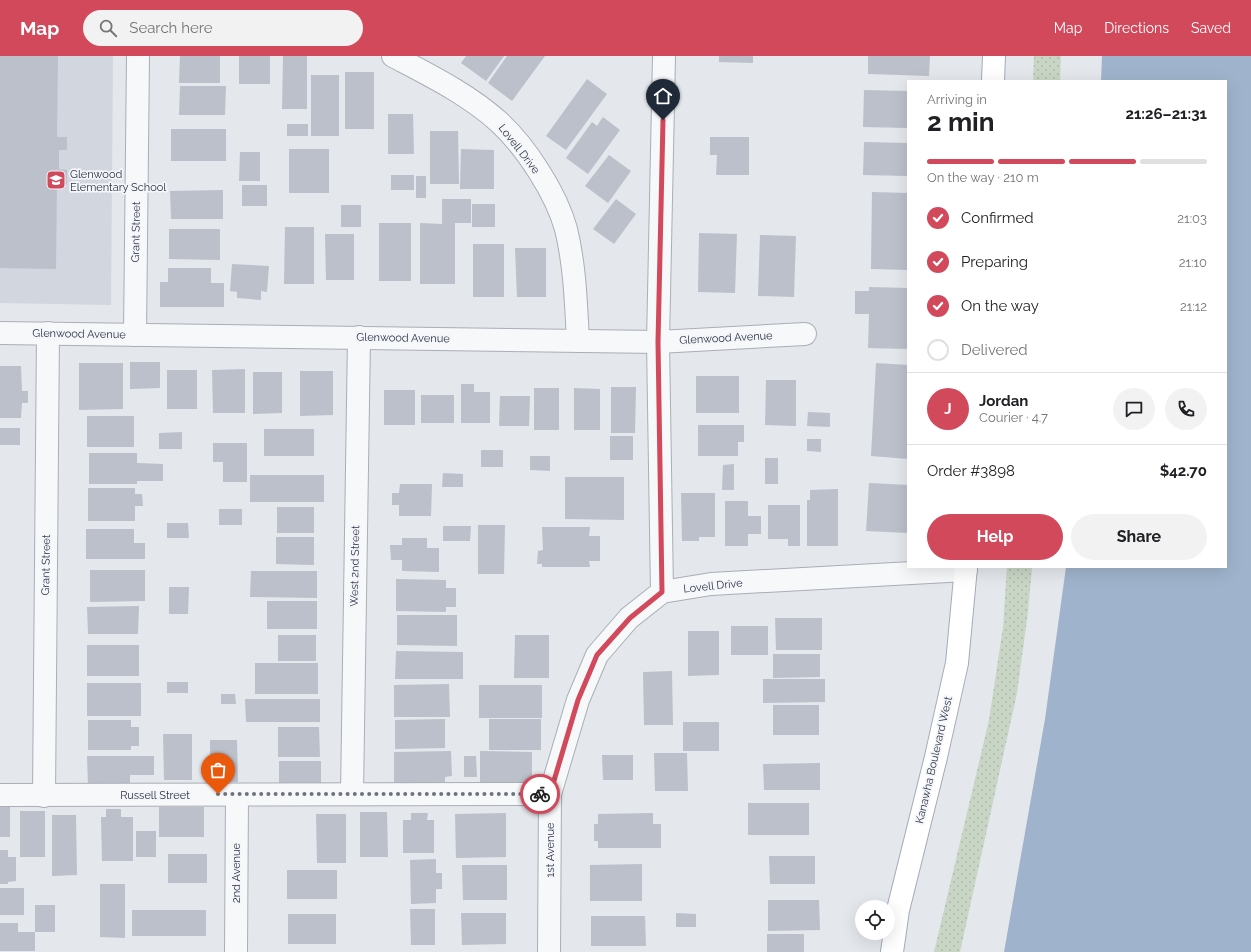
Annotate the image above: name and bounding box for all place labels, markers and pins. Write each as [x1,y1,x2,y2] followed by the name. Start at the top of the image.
[646,79,680,120] pin
[70,168,166,194] place label: Glenwood Elementary School
[45,169,67,191] school or university icon: Glenwood Elementary School
[201,753,235,794] pin

